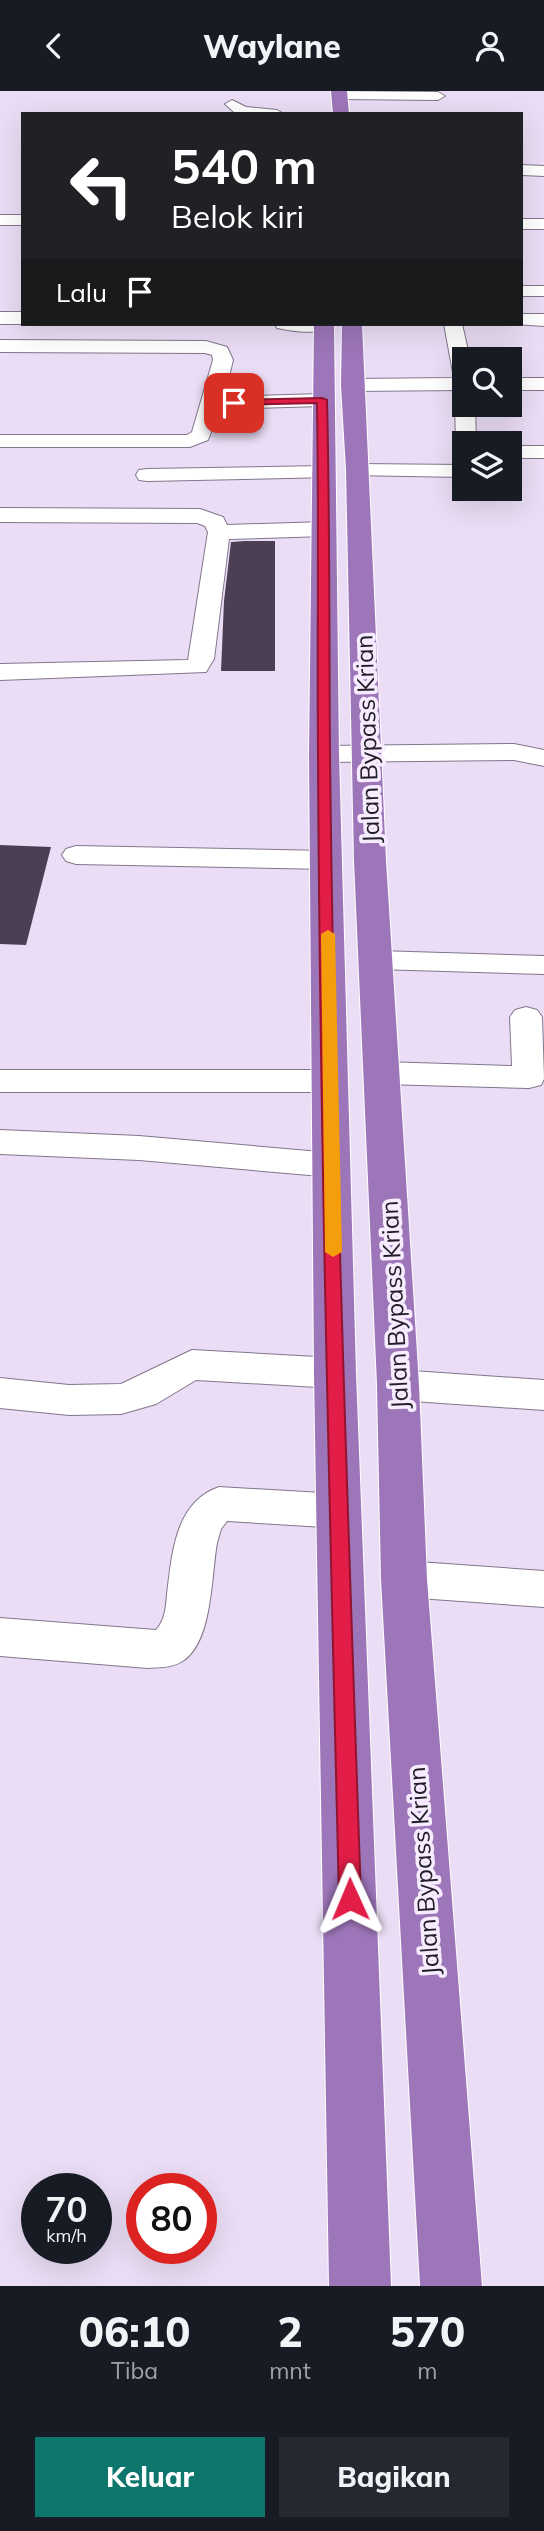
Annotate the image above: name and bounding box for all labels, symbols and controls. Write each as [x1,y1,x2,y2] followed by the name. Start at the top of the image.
[203,26,341,66] text: Waylane
[35,27,73,65] icon: back
[471,27,509,65] icon: person
[171,135,317,196] text: 540 m
[56,140,147,231] icon: left
[171,196,304,236] text: Belok kiri
[121,273,159,311] icon: arrive
[56,276,107,309] text: Lalu
[452,347,522,501] map controls
[452,347,522,417] button: search
[204,373,264,433] pin
[215,384,253,422] icon: arrive
[452,431,522,501] button: layers
[348,634,386,844] street label: Jalan Bypass Krian
[374,1200,414,1410] street label: Jalan Bypass Krian
[401,1766,445,1976] street label: Jalan Bypass Krian
[313,1862,387,1936] position arrow
[126,2173,217,2264] speed limit sign: 80
[45,2187,88,2231] text: 70
[46,2224,87,2247] text: km/h
[79,2305,190,2358] text: 06:10
[277,2305,303,2358] text: 2
[390,2305,465,2358] text: 570
[111,2356,158,2385] text: Tiba
[269,2356,311,2385] text: mnt
[417,2356,438,2385] text: m
[35,2437,265,2517] button: Keluar
[279,2437,509,2517] button: Bagikan

